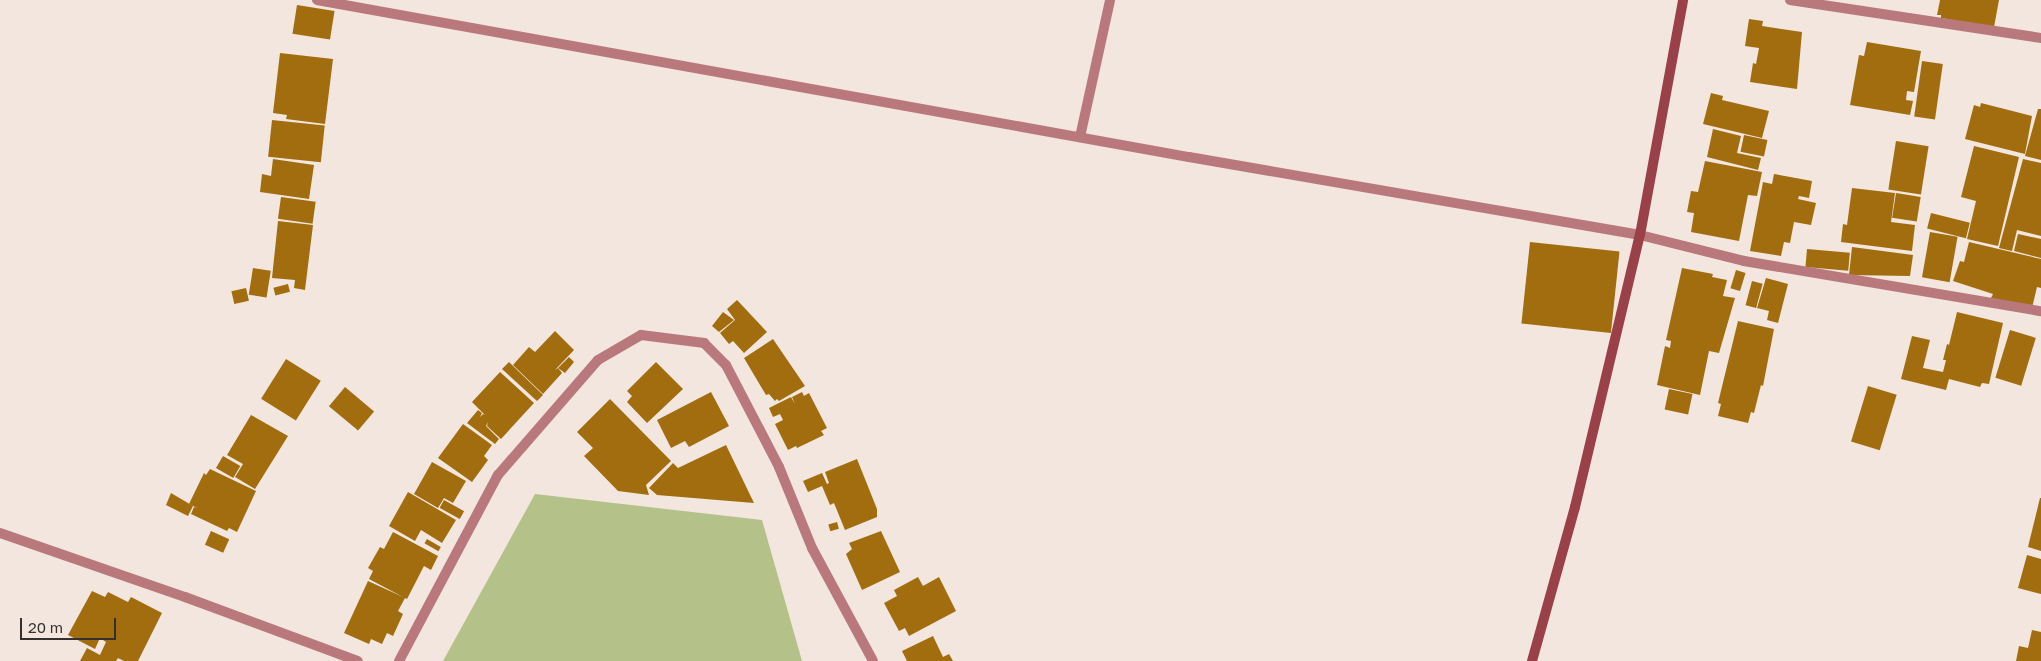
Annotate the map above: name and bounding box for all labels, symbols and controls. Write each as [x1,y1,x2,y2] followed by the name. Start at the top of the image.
[22,608,119,640] scale bar
[28,618,63,636] text: 20 m

